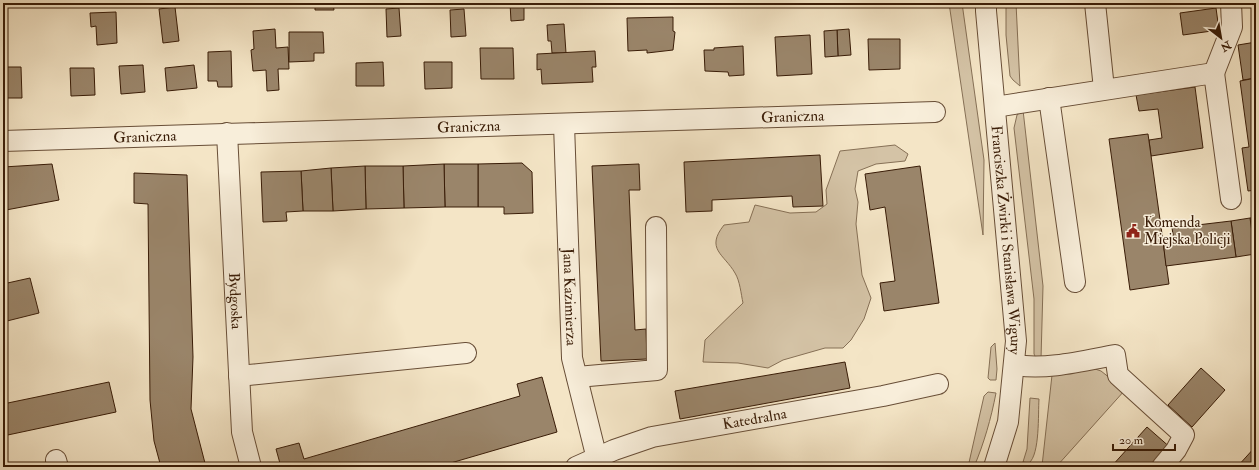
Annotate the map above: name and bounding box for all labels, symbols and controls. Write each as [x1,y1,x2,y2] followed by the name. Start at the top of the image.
[1201,18,1241,58] north arrow
[1217,38,1234,55] text: N
[761,106,825,127] street label: Graniczna
[437,117,502,137] street label: Graniczna
[986,125,1025,356] street label: Franciszka Żwirki i Stanisława Wigury
[113,127,178,148] street label: Graniczna
[1144,213,1230,249] place label: Komenda Miejska Policji
[1125,223,1141,239] public building icon: Komenda Miejska Policji
[557,247,581,347] street label: Jana Kazimierza
[224,272,246,330] street label: Bydgoska
[721,404,789,434] street label: Katedralna
[1113,426,1175,452] scale bar
[1119,433,1144,448] text: 20 m

